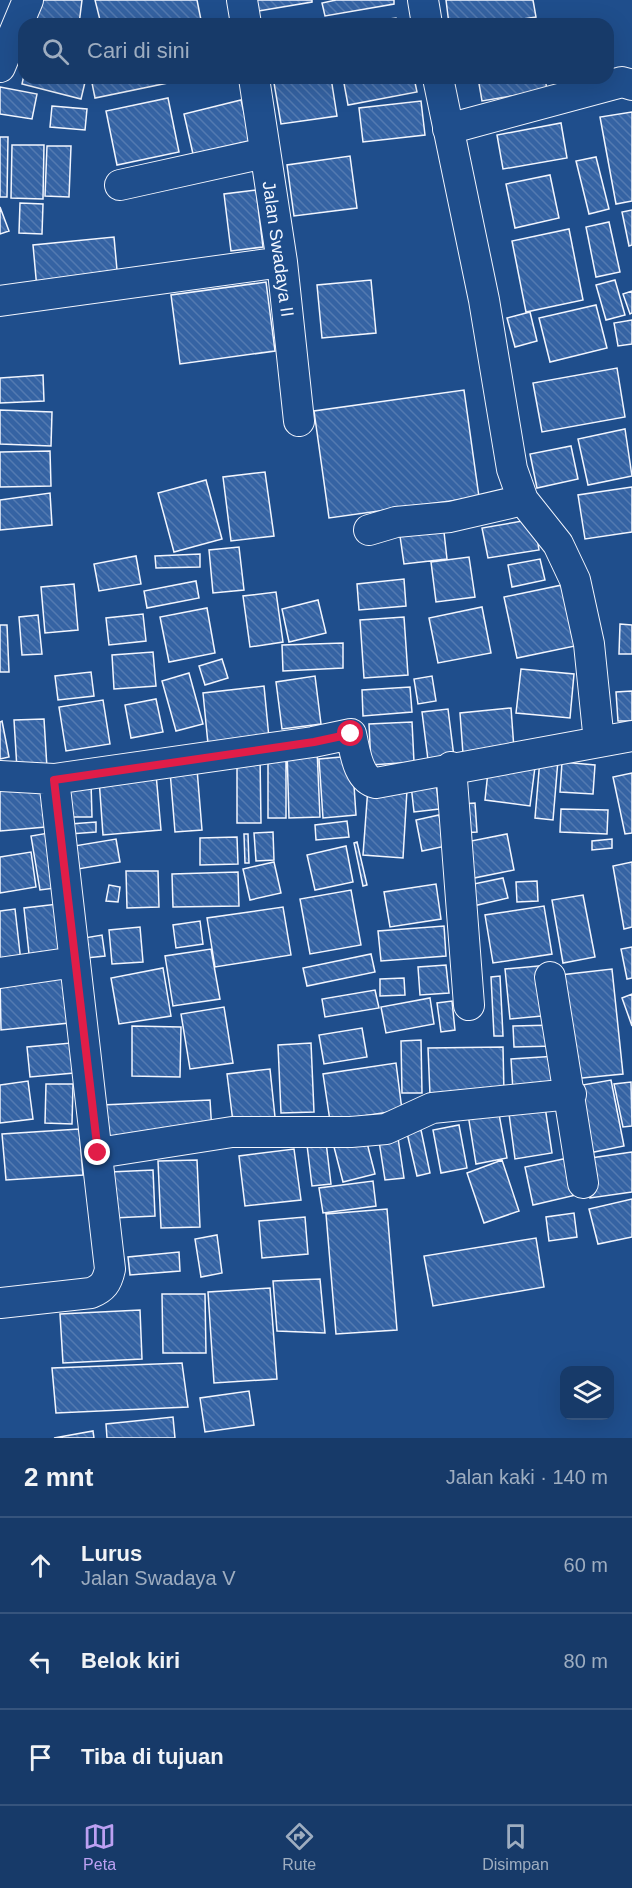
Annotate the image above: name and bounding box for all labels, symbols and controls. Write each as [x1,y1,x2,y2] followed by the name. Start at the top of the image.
[18,18,614,84] search box
[39,35,72,68] icon: search
[87,38,190,63] text: Cari di sini
[259,180,297,318] street label: Jalan Swadaya II
[337,720,363,746] route start
[84,1139,110,1165] route end
[560,1366,614,1420] map controls
[560,1366,614,1420] button: layers
[24,1462,93,1492] text: 2 mnt
[446,1466,608,1488] text: Jalan kaki · 140 m
[81,1541,142,1566] text: Lurus
[24,1549,57,1582] icon: ahead
[564,1554,608,1576] text: 60 m
[81,1567,236,1589] text: Jalan Swadaya V
[24,1645,57,1678] icon: left
[81,1648,180,1673] text: Belok kiri
[564,1650,608,1672] text: 80 m
[24,1741,57,1774] icon: arrive
[81,1744,224,1769] text: Tiba di tujuan
[83,1820,116,1874] tab: Peta
[282,1820,316,1874] tab: Rute
[482,1820,549,1874] tab: Disimpan

